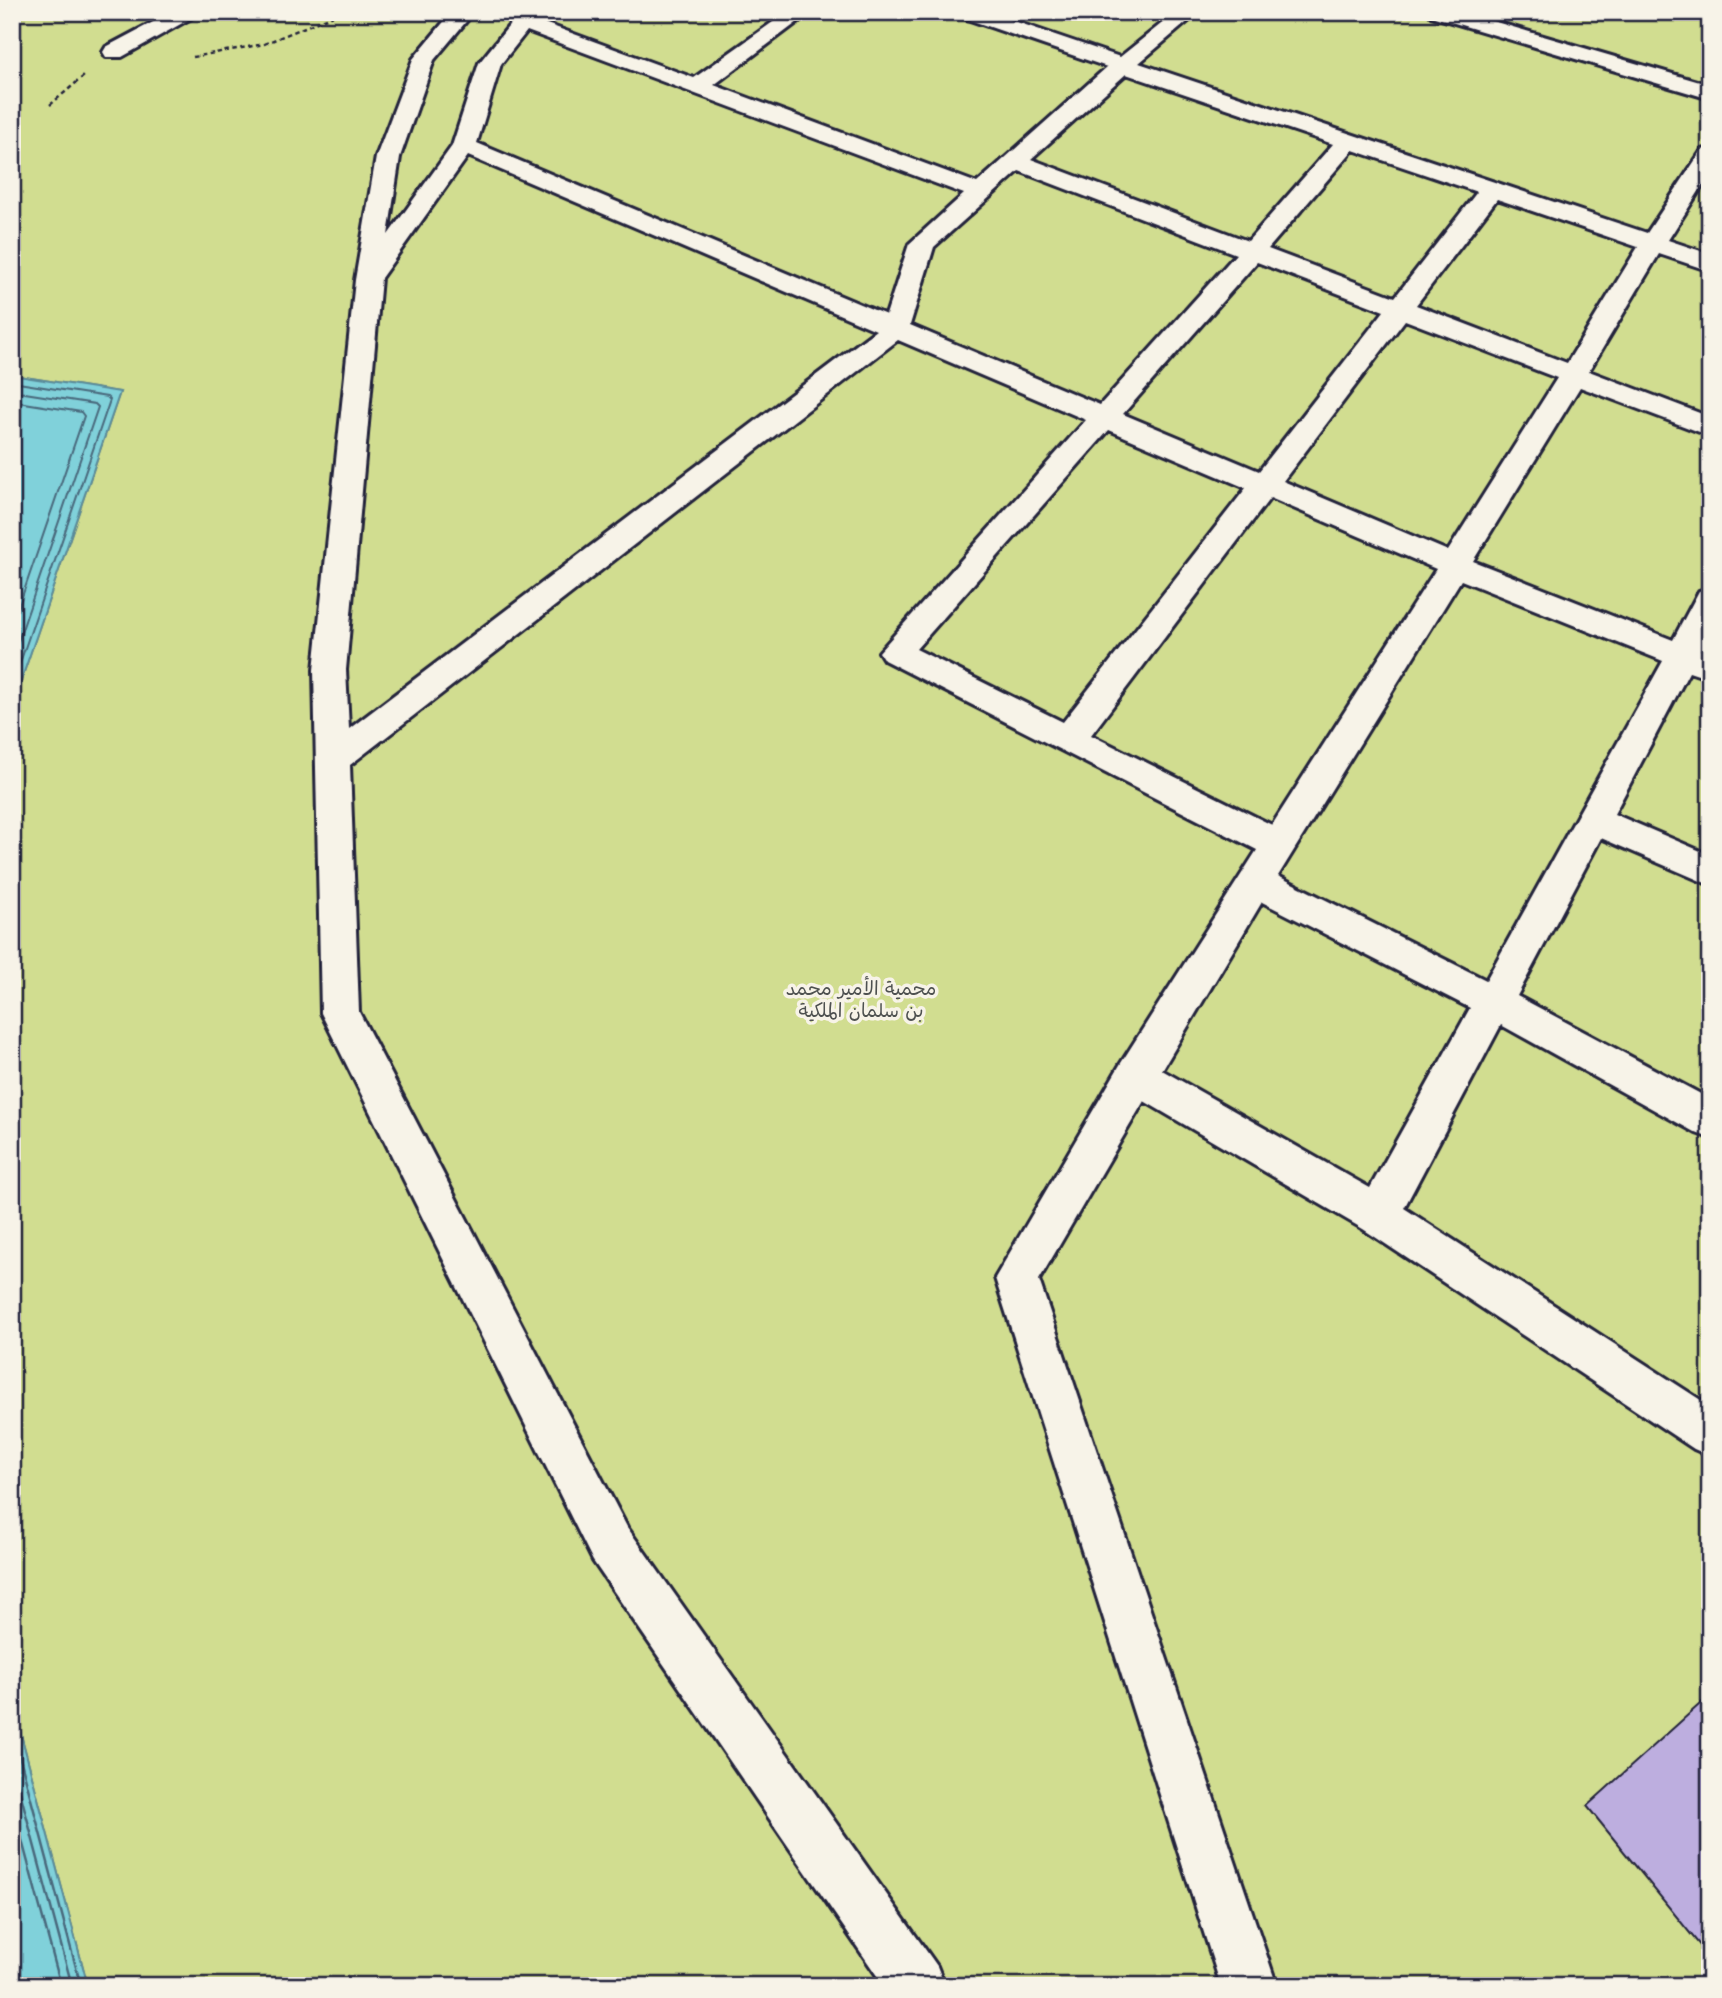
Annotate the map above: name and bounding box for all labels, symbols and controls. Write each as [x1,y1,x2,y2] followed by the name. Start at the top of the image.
[786,976,936,1022] park label: محمية الأمير محمد بن سلمان الملكية

